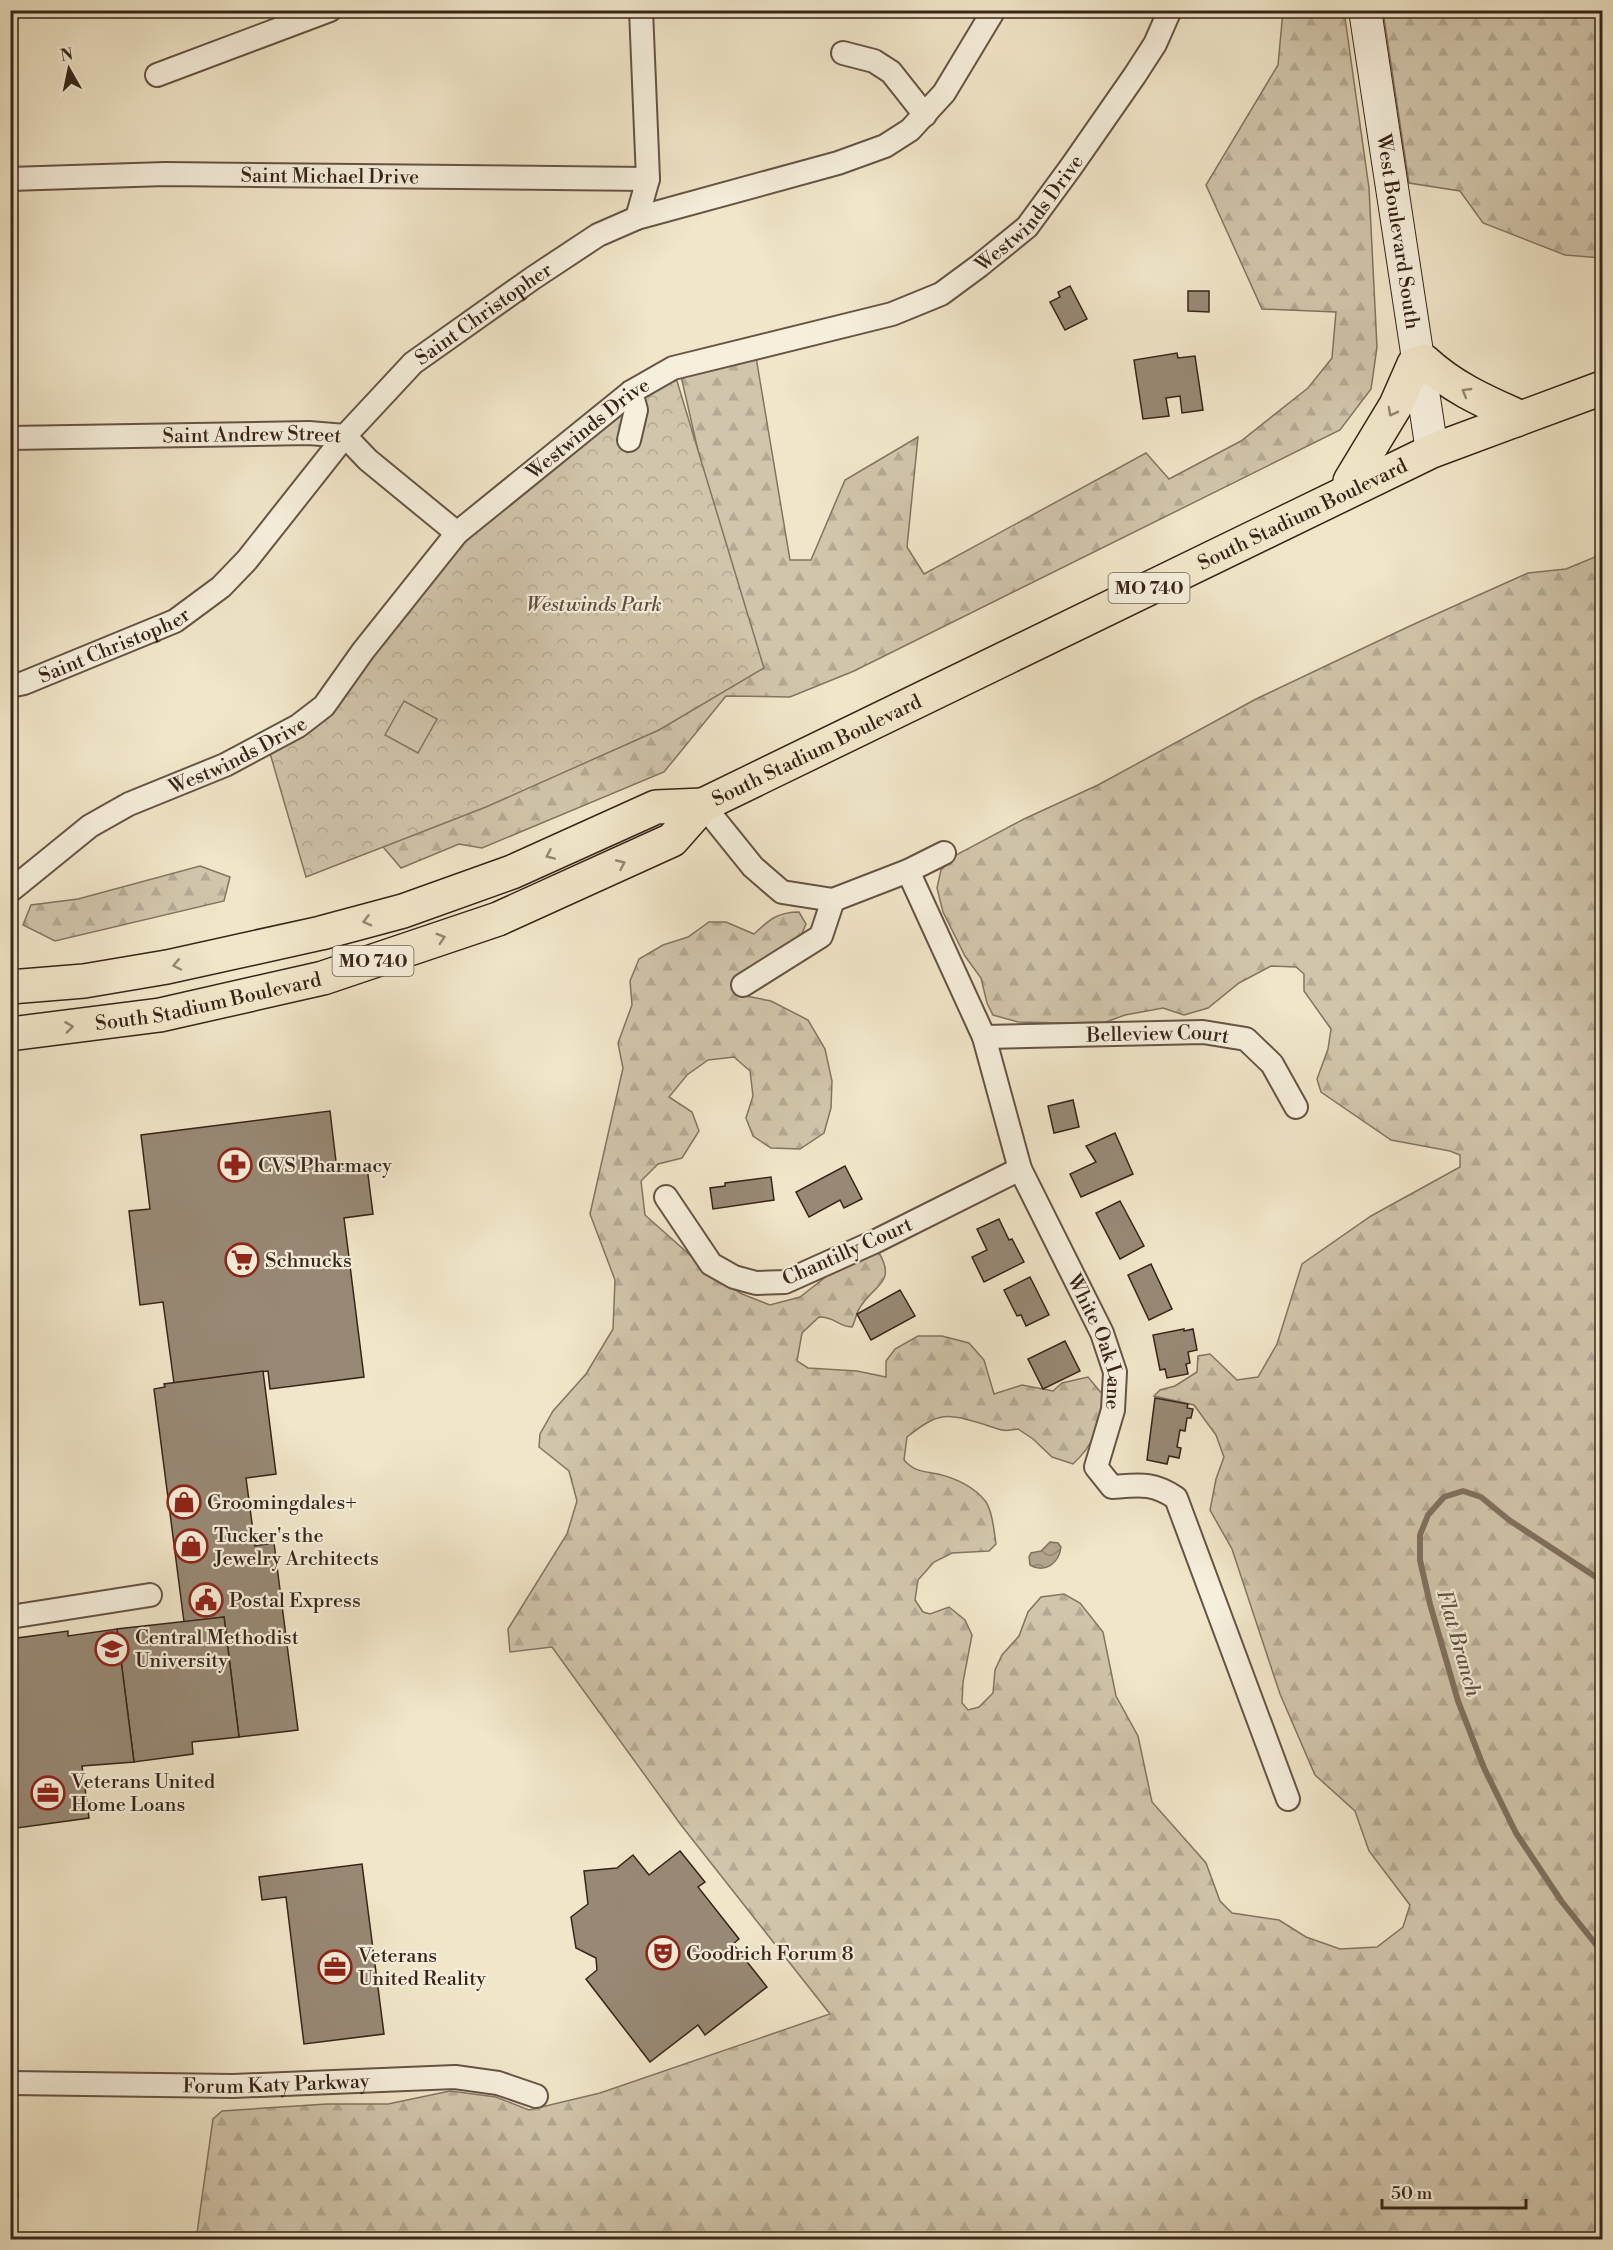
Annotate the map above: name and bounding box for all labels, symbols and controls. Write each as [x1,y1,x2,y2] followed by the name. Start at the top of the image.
[39,39,99,99] north arrow
[59,44,75,66] text: N
[1370,131,1424,331] street label: West Boulevard South
[970,150,1090,278] street label: Westwinds Drive
[240,164,419,191] street label: Saint Michael Drive
[411,258,558,372] street label: Saint Christopher
[521,373,654,486] street label: Westwinds Drive
[1462,388,1472,399] one-way arrow
[1388,406,1399,416] one-way arrow
[162,422,342,450] street label: Saint Andrew Street
[1194,454,1412,577] street label: South Stadium Boulevard
[1108,573,1190,603] road number: MO 740
[526,593,662,618] park label: Westwinds Park
[35,603,196,690] street label: Saint Christopher
[708,689,927,813] street label: South Stadium Boulevard
[165,712,313,801] street label: Westwinds Drive
[545,848,556,860] one-way arrow
[615,859,626,871] one-way arrow
[362,914,373,926] one-way arrow
[435,933,446,946] one-way arrow
[332,946,413,976] road number: MO 740
[172,958,182,971] one-way arrow
[94,968,324,1037] street label: South Stadium Boulevard
[64,1021,73,1033] one-way arrow
[1085,1021,1231,1050] street label: Belleview Court
[217,1147,253,1183] pharmacy icon: CVS Pharmacy
[258,1154,392,1179] place label: CVS Pharmacy
[779,1213,917,1292] street label: Chantilly Court
[224,1242,260,1278] supermarket icon: Schnucks
[265,1249,352,1274] place label: Schnucks
[1060,1270,1127,1410] street label: White Oak Lane
[166,1484,202,1520] shop icon: Groomingdales+
[207,1491,357,1516] place label: Groomingdales+
[213,1524,379,1572] place label: Tucker's the Jewelry Architects
[173,1528,209,1564] shop icon: Tucker's the Jewelry Architects
[188,1582,224,1618] public building icon: Postal Express
[1430,1587,1486,1700] water label: Flat Branch
[229,1589,361,1614] place label: Postal Express
[135,1626,299,1674] place label: Central Methodist University
[94,1631,130,1667] school or university icon: Central Methodist University
[70,1770,216,1818] place label: Veterans United Home Loans
[30,1775,66,1811] office icon: Veterans United Home Loans
[645,1935,681,1971] theatre icon: Goodrich Forum 8
[686,1942,854,1967] place label: Goodrich Forum 8
[357,1944,486,1992] place label: Veterans United Reality
[317,1949,353,1985] office icon: Veterans United Reality
[182,2069,370,2100] street label: Forum Katy Parkway
[1382,2172,1526,2210] scale bar
[1391,2182,1433,2205] text: 50 m

